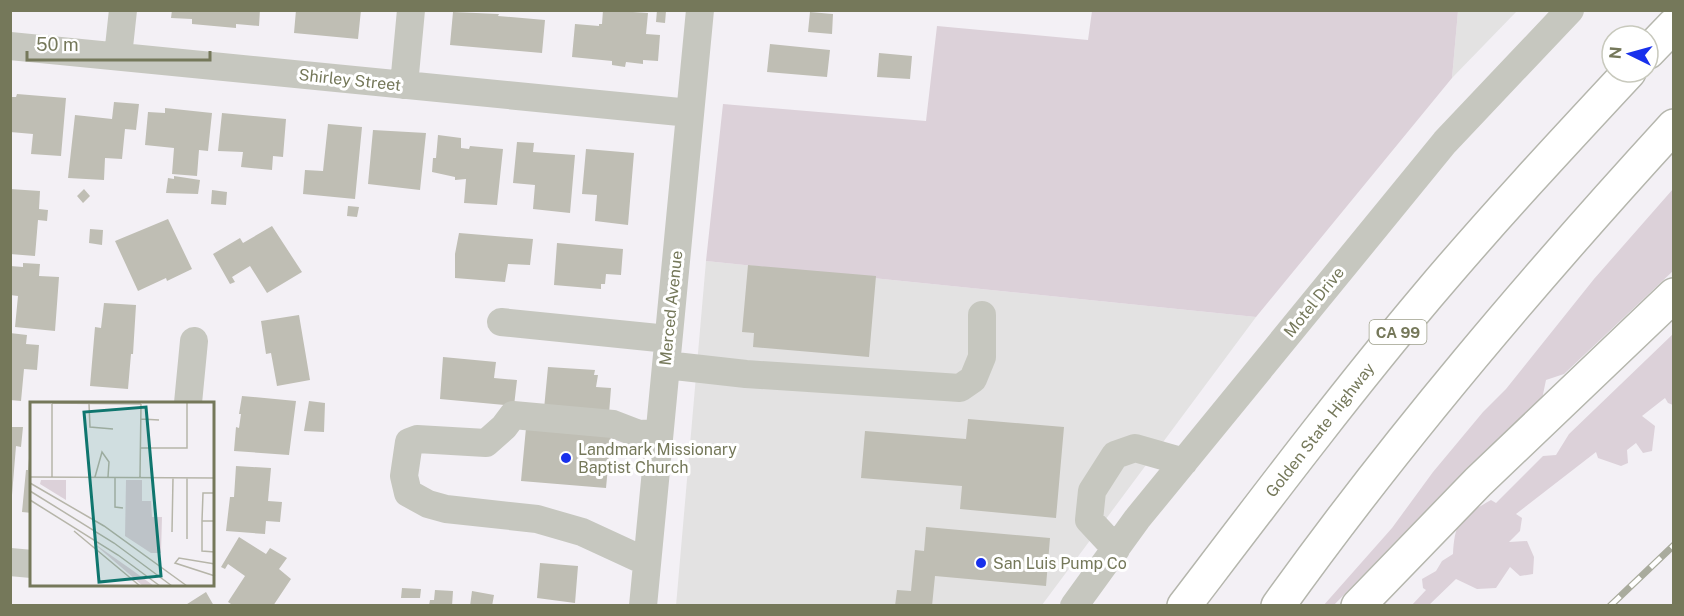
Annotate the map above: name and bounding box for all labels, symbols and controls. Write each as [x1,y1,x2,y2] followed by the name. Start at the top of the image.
[27,24,210,62] scale bar
[1600,24,1660,84] north arrow
[36,34,79,55] text: 50 m
[1606,46,1626,60] text: N
[298,65,402,95] street label: Shirley Street
[656,250,686,366] street label: Merced Avenue
[1280,263,1348,341] street label: Motel Drive
[1370,320,1426,344] road number: CA 99
[1262,359,1379,501] street label: Golden State Highway
[30,402,214,586] inset map
[578,440,737,477] place label: Landmark Missionary Baptist Church
[559,451,573,465] marker: Landmark Missionary Baptist Church
[993,554,1127,573] place label: San Luis Pump Co
[974,556,988,570] marker: San Luis Pump Co

